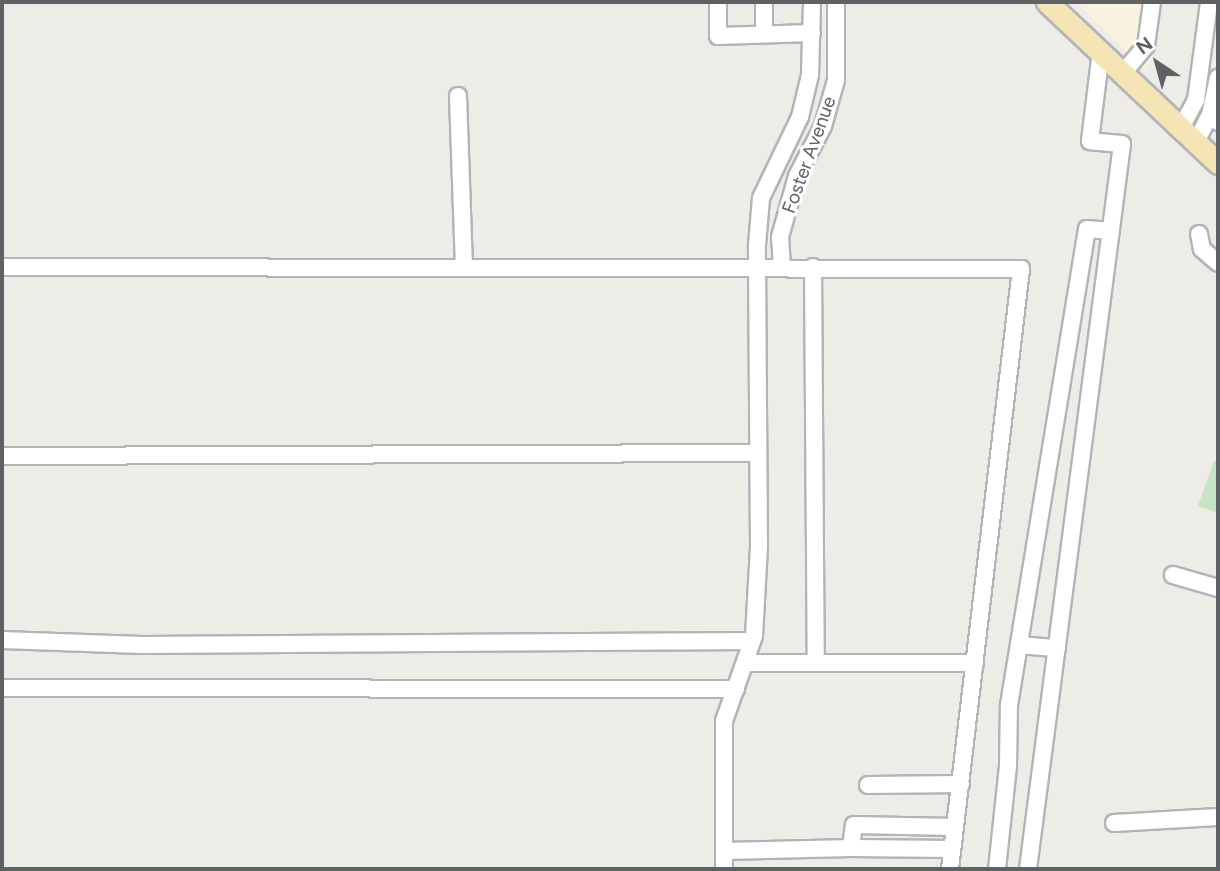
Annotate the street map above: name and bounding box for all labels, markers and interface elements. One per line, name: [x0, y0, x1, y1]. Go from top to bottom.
north arrow: [1122, 28, 1192, 98]
text: N: [1132, 32, 1157, 59]
street label: Foster Avenue: [777, 93, 841, 217]

